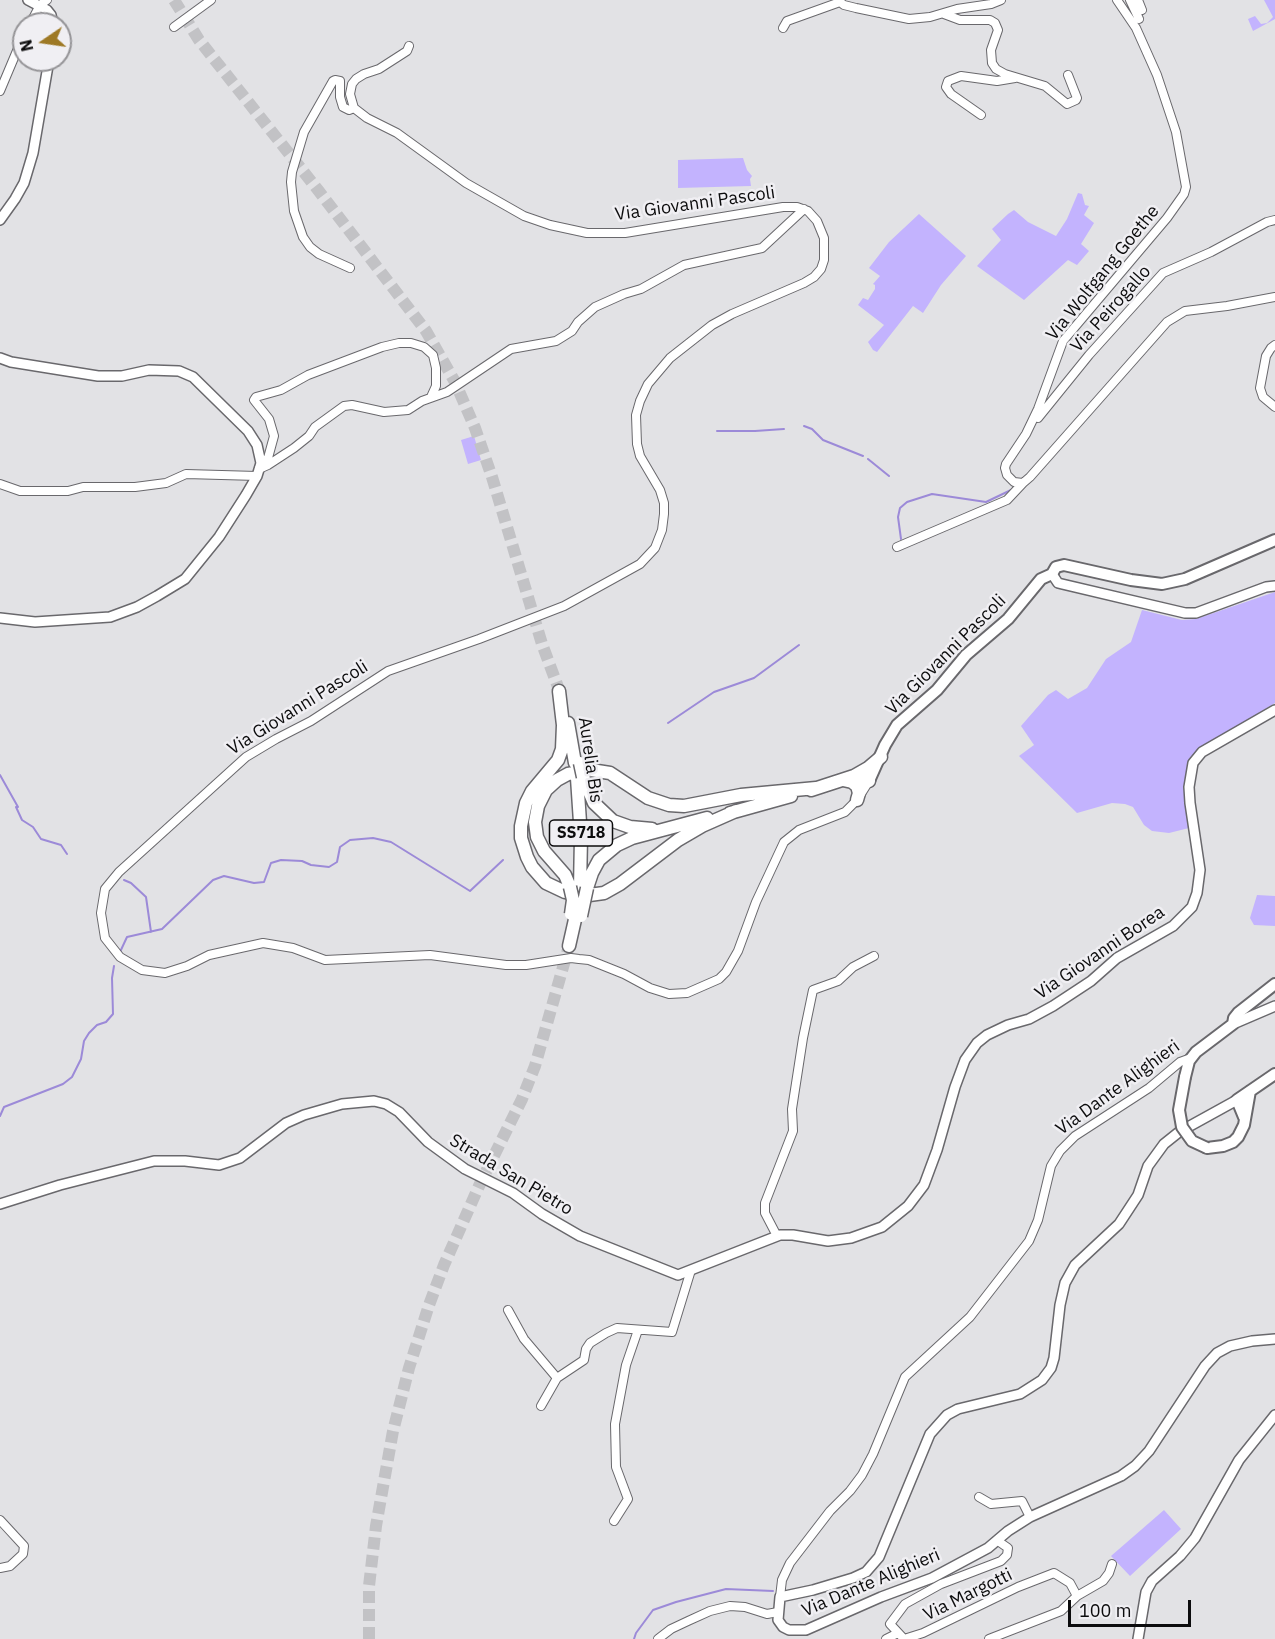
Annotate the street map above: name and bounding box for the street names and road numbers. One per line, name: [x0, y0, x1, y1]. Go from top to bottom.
street label: Via Giovanni Pascoli: [614, 182, 776, 226]
street label: Via Wolfgang Goethe: [1042, 201, 1164, 345]
street label: Via Peirogallo: [1066, 261, 1156, 357]
street label: Via Giovanni Pascoli: [881, 590, 1011, 720]
street label: Via Giovanni Pascoli: [224, 656, 372, 760]
street label: Aurelia Bis: [573, 716, 607, 804]
road number: SS718: [550, 820, 612, 846]
street label: Via Giovanni Borea: [1031, 902, 1169, 1004]
street label: Via Dante Alighieri: [1052, 1036, 1184, 1140]
street label: Strada San Pietro: [445, 1130, 577, 1220]
street label: Via Dante Alighieri: [799, 1544, 943, 1622]
street label: Via Margotti: [920, 1564, 1016, 1626]

